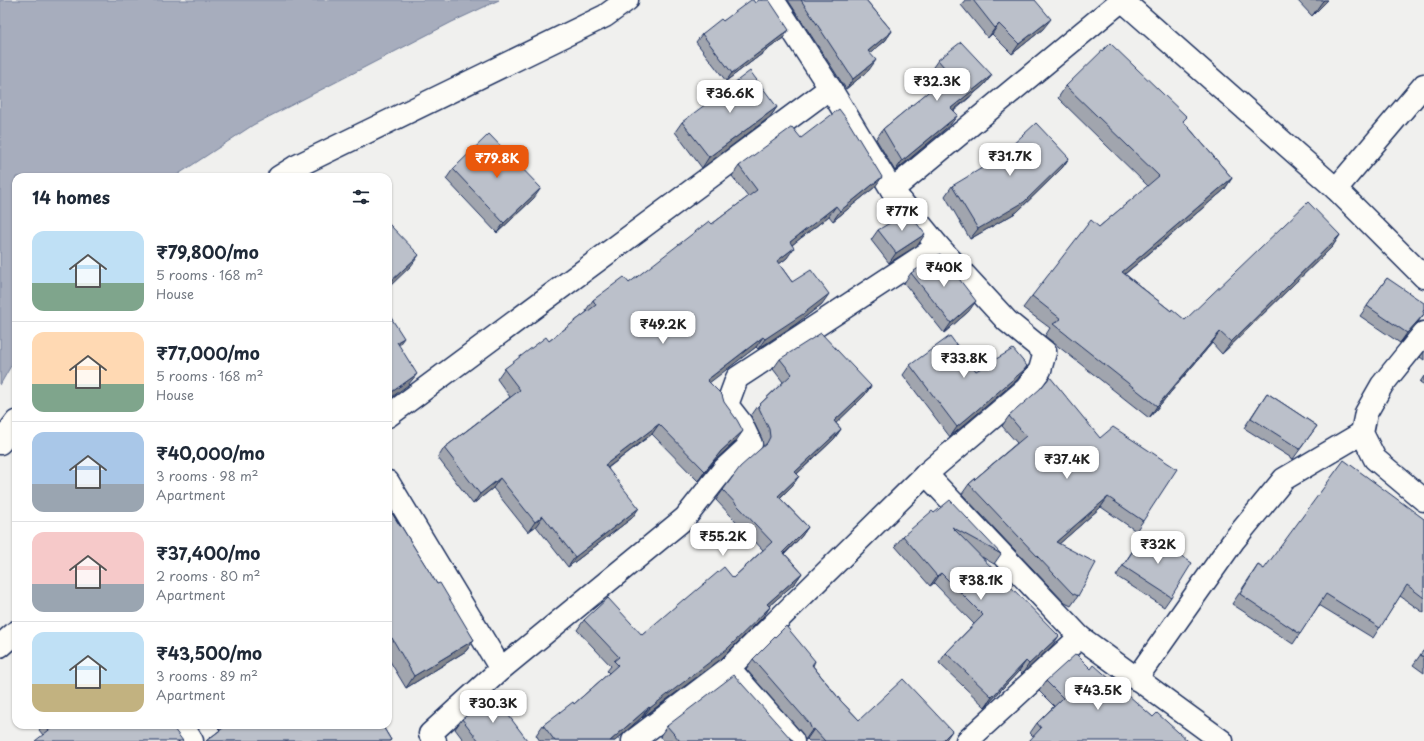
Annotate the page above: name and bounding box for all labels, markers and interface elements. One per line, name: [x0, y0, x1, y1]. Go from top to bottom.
pin: ₹32.3K: [904, 68, 970, 102]
text: ₹32.3K: [913, 71, 961, 90]
pin: ₹36.6K: [697, 80, 763, 114]
text: ₹36.6K: [706, 83, 754, 102]
pin: ₹31.7K: [977, 143, 1043, 177]
pin: ₹79.8K: [464, 145, 530, 179]
text: ₹31.7K: [988, 146, 1032, 165]
text: ₹79.8K: [475, 148, 519, 167]
text: 14 homes: [32, 184, 110, 210]
icon: filters: [350, 186, 372, 208]
pin: ₹77K: [878, 198, 926, 232]
text: ₹77K: [886, 201, 918, 220]
text: ₹79,800/mo: [156, 239, 259, 265]
icon: home: [64, 247, 112, 295]
pin: ₹40K: [920, 254, 968, 288]
text: ₹40K: [926, 257, 962, 276]
text: 5 rooms · 168 m²: [156, 265, 263, 284]
text: House: [156, 284, 194, 303]
pin: ₹49.2K: [630, 311, 696, 345]
text: ₹49.2K: [639, 314, 687, 333]
text: ₹77,000/mo: [156, 340, 260, 366]
pin: ₹33.8K: [931, 345, 997, 379]
icon: home: [64, 348, 112, 396]
text: ₹33.8K: [941, 348, 988, 367]
text: 5 rooms · 168 m²: [156, 366, 263, 385]
text: House: [156, 385, 194, 404]
text: ₹40,000/mo: [156, 440, 265, 466]
pin: ₹37.4K: [1034, 446, 1100, 480]
icon: home: [64, 448, 112, 496]
text: ₹37.4K: [1044, 449, 1090, 468]
text: 3 rooms · 98 m²: [156, 466, 258, 485]
text: Apartment: [156, 485, 225, 504]
pin: ₹55.2K: [690, 523, 756, 557]
text: ₹55.2K: [699, 526, 747, 545]
pin: ₹32K: [1134, 531, 1182, 565]
text: ₹32K: [1140, 534, 1176, 553]
text: ₹37,400/mo: [156, 540, 260, 566]
icon: home: [64, 548, 112, 596]
text: 2 rooms · 80 m²: [156, 566, 261, 585]
pin: ₹38.1K: [948, 567, 1014, 601]
text: ₹38.1K: [959, 570, 1003, 589]
text: Apartment: [156, 585, 225, 604]
text: ₹43,500/mo: [156, 640, 262, 666]
icon: home: [64, 648, 112, 696]
text: 3 rooms · 89 m²: [156, 666, 258, 685]
pin: ₹43.5K: [1065, 677, 1131, 711]
text: ₹43.5K: [1074, 680, 1122, 699]
text: Apartment: [156, 685, 225, 704]
pin: ₹30.3K: [460, 690, 526, 724]
text: ₹30.3K: [469, 693, 517, 712]

